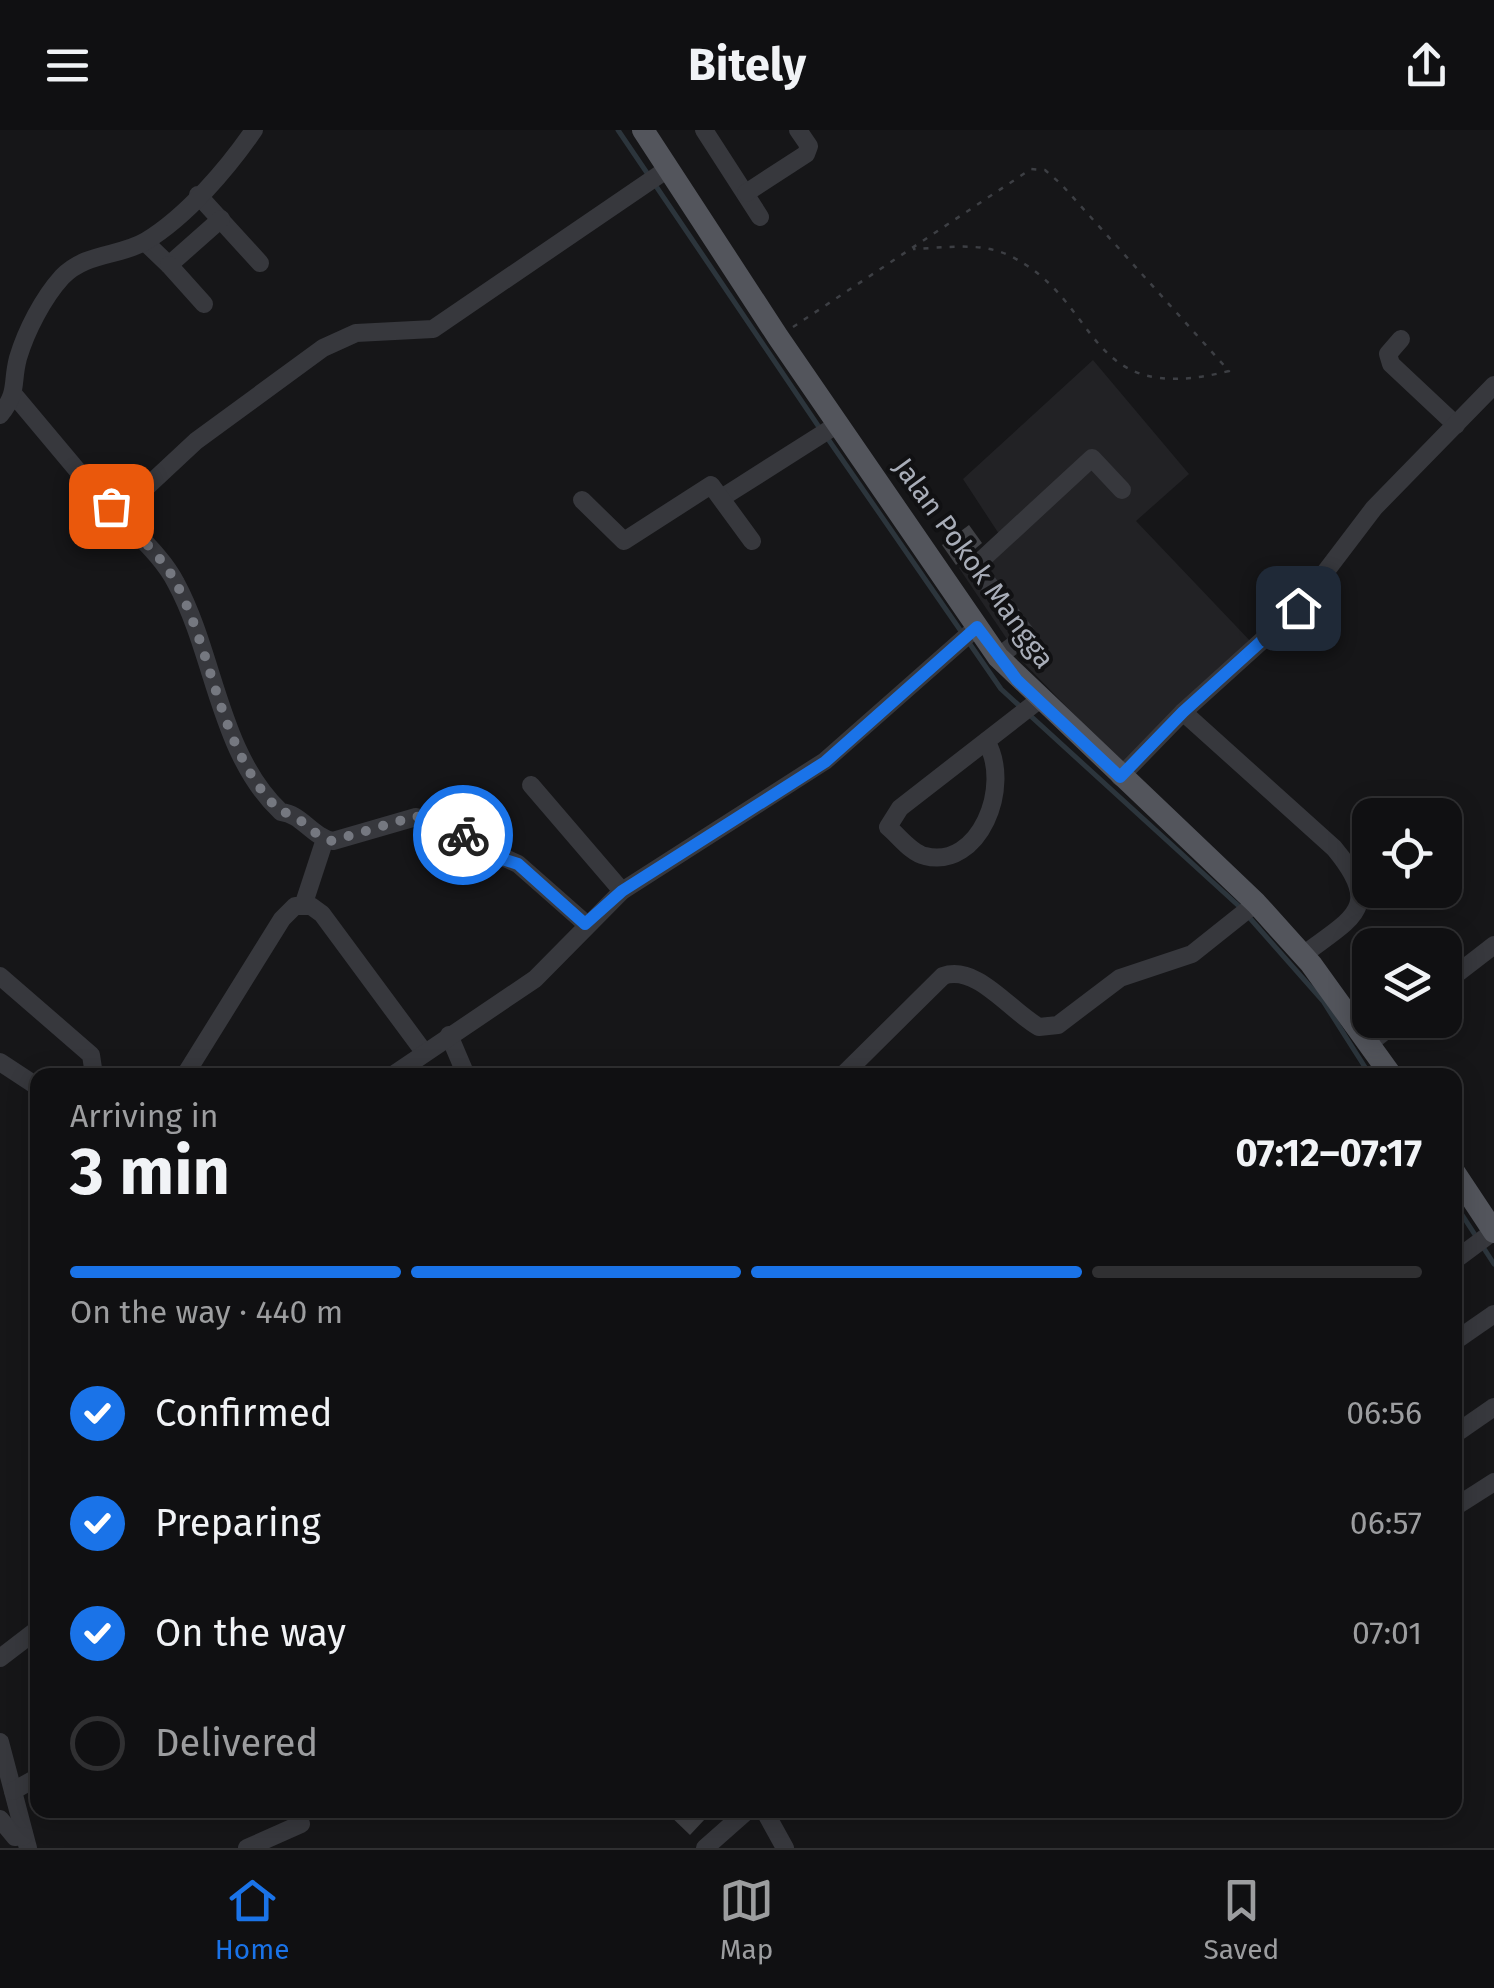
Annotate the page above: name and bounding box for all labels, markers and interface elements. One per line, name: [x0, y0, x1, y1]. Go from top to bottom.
icon: menu: [40, 38, 95, 93]
text: Bitely: [688, 38, 806, 92]
icon: share: [1399, 38, 1454, 93]
street label: Jalan Pokok Mangga: [887, 451, 1061, 675]
pin: [69, 464, 154, 549]
icon: bag: [84, 479, 139, 534]
pin: [1256, 566, 1341, 651]
icon: home: [1271, 581, 1326, 636]
courier: [413, 785, 513, 885]
map controls: [1352, 798, 1462, 1038]
button: locate: [1352, 798, 1462, 908]
icon: bike: [436, 808, 491, 863]
button: layers: [1352, 928, 1462, 1038]
text: Arriving in: [70, 1097, 218, 1135]
text: 07:12–07:17: [1235, 1130, 1422, 1176]
text: 3 min: [70, 1133, 230, 1211]
text: On the way · 440 m: [70, 1293, 343, 1331]
icon: check: [70, 1386, 125, 1441]
text: Confirmed: [155, 1390, 333, 1436]
text: 06:56: [1346, 1394, 1422, 1432]
icon: check: [70, 1496, 125, 1551]
text: Preparing: [155, 1500, 321, 1546]
text: 06:57: [1350, 1504, 1422, 1542]
icon: check: [70, 1606, 125, 1661]
text: On the way: [155, 1610, 346, 1656]
text: 07:01: [1352, 1614, 1422, 1652]
text: Delivered: [155, 1720, 318, 1766]
tab: Home: [215, 1873, 289, 1966]
tab: Map: [719, 1873, 774, 1966]
tab: Saved: [1203, 1873, 1279, 1966]

